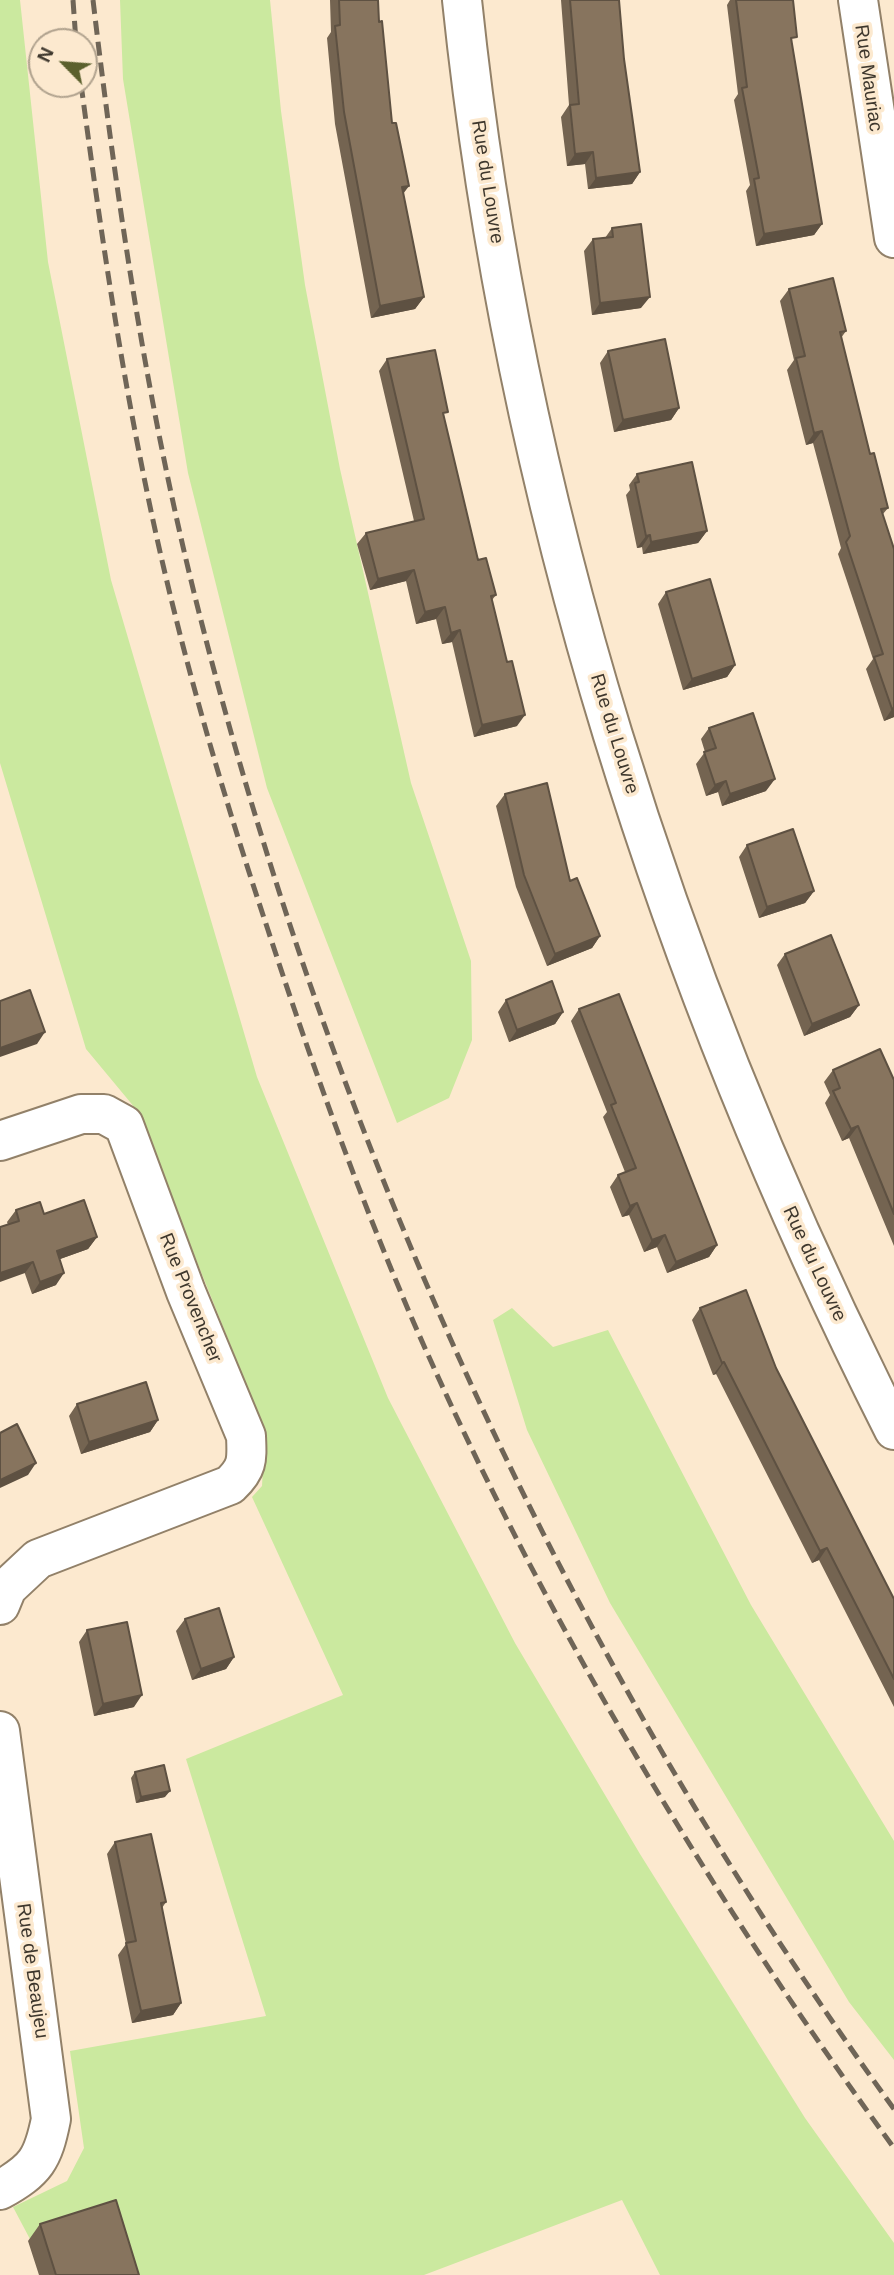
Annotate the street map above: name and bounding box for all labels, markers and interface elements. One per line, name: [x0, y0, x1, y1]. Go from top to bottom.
street label: Rue Mauriac: [849, 23, 887, 133]
north arrow: [28, 28, 98, 98]
text: N: [33, 44, 58, 65]
street label: Rue du Louvre: [466, 119, 508, 245]
street label: Rue du Louvre: [585, 671, 643, 797]
street label: Rue du Louvre: [777, 1203, 851, 1325]
street label: Rue Provencher: [154, 1230, 226, 1366]
street label: Rue de Beaujeu: [11, 1902, 53, 2040]

